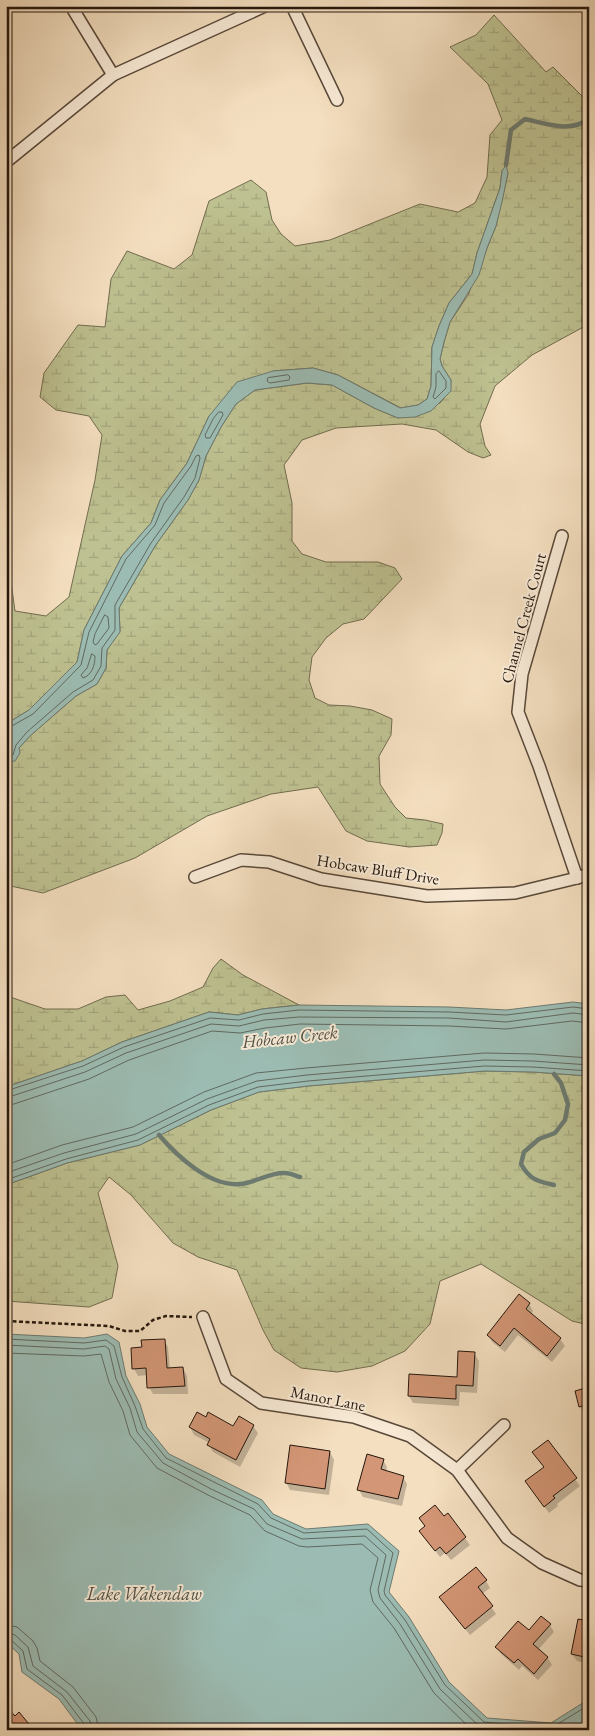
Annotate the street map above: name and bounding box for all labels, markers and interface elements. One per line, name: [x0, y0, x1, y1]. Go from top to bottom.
street label: Channel Creek Court: [496, 551, 551, 686]
street label: Hobcaw Bluff Drive: [315, 849, 441, 890]
water label: Hobcaw Creek: [240, 1020, 339, 1053]
street label: Manor Lane: [289, 1381, 367, 1416]
water label: Lake Wakendaw: [85, 1582, 202, 1605]

